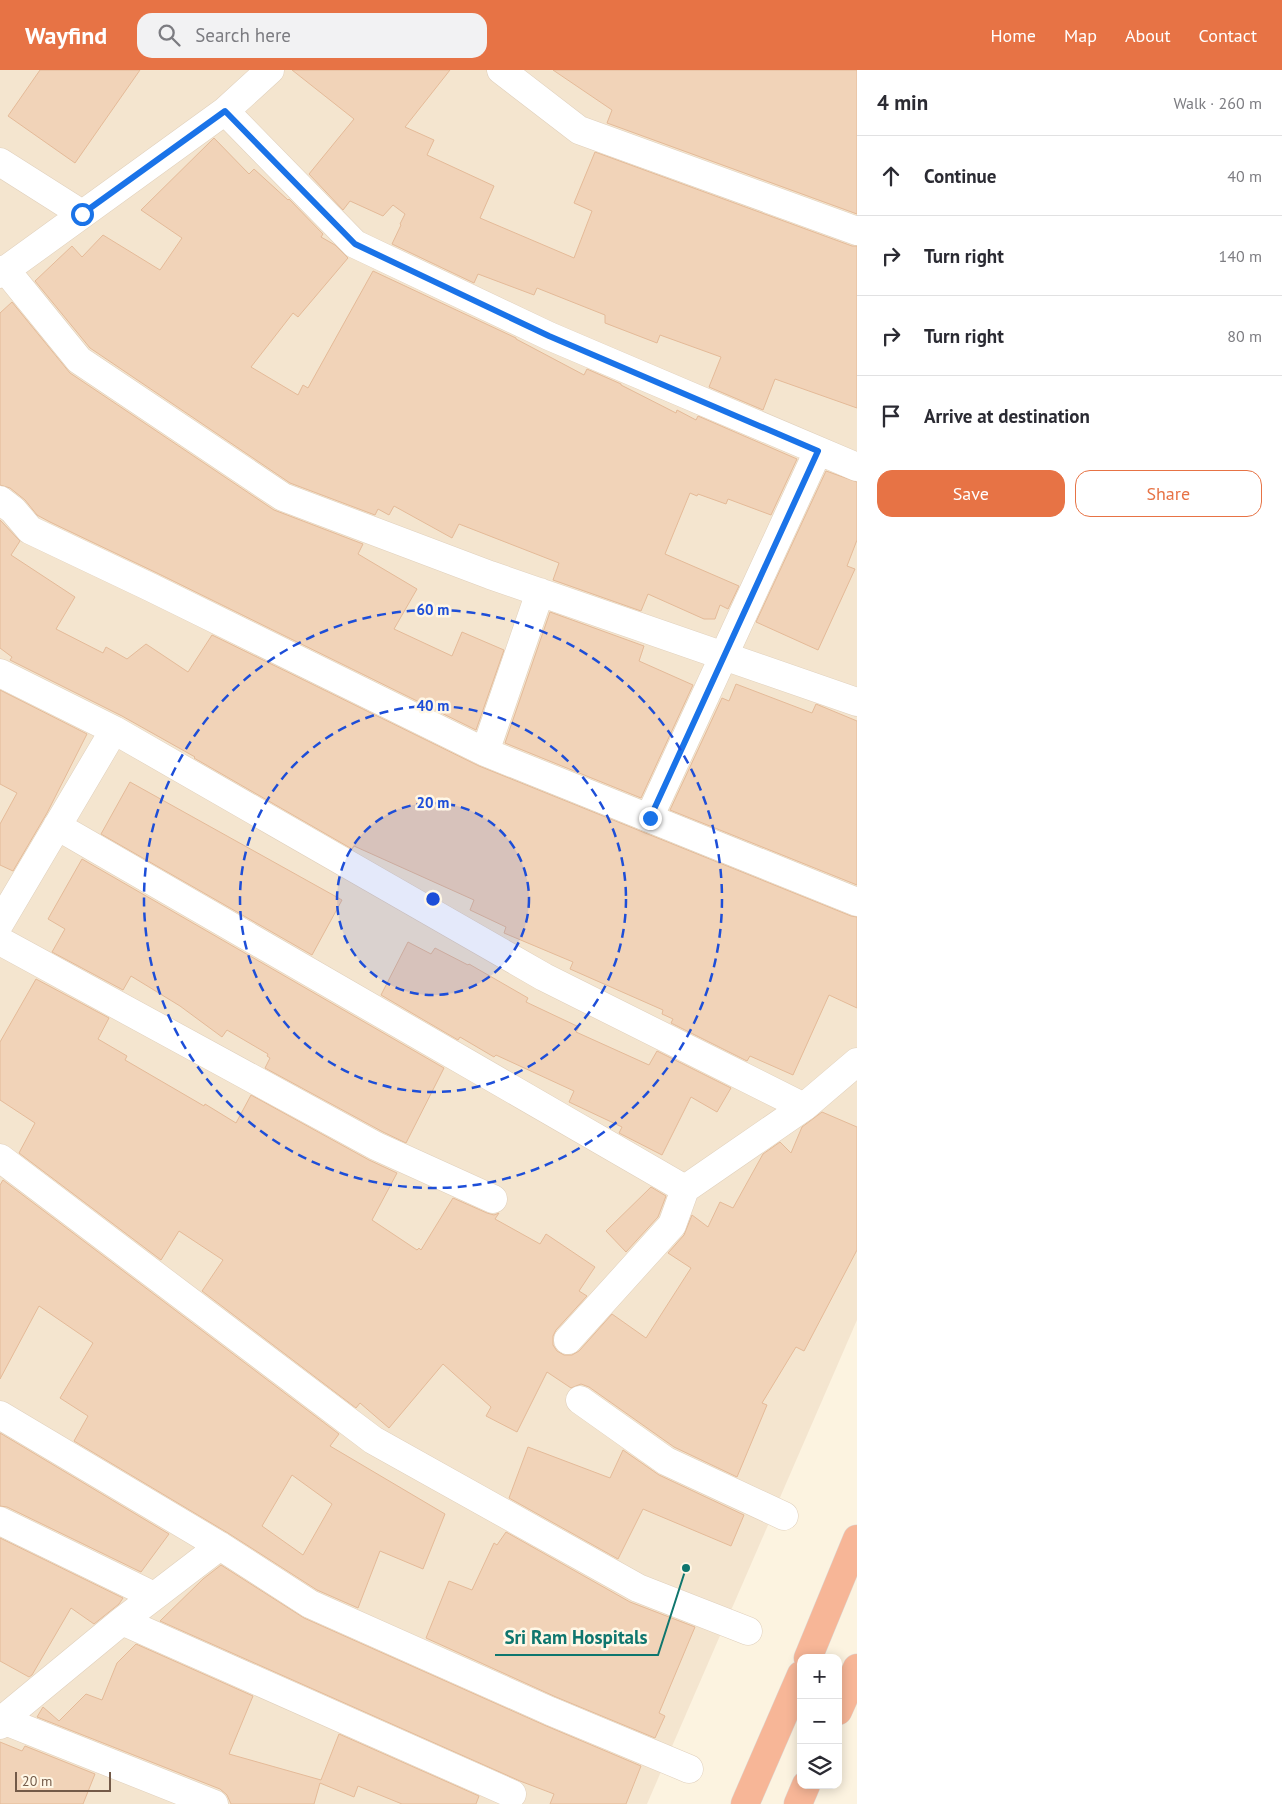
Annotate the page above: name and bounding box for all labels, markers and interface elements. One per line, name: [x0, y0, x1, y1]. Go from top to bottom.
search box: [137, 13, 487, 58]
text: Wayfind: [25, 20, 107, 51]
icon: search: [155, 21, 183, 49]
text: Search here: [195, 23, 291, 47]
text: Home: [990, 24, 1036, 47]
text: Map: [1064, 24, 1097, 47]
text: About: [1125, 24, 1171, 47]
text: Contact: [1199, 24, 1257, 47]
text: 4 min: [877, 89, 928, 116]
text: Walk · 260 m: [1173, 93, 1262, 113]
icon: ahead: [877, 162, 905, 190]
text: Continue: [924, 164, 996, 188]
text: 40 m: [1227, 166, 1262, 186]
route start: [71, 203, 94, 226]
icon: right: [877, 242, 905, 270]
text: Turn right: [924, 244, 1004, 268]
text: 140 m: [1219, 246, 1262, 266]
icon: right: [877, 322, 905, 350]
text: Turn right: [924, 324, 1004, 348]
text: 80 m: [1227, 326, 1262, 346]
icon: arrive: [877, 402, 905, 430]
text: Arrive at destination: [924, 404, 1090, 428]
button: Save: [877, 470, 1065, 517]
button: Share: [1075, 470, 1262, 517]
text: 60 m: [417, 600, 449, 619]
text: 40 m: [417, 696, 449, 715]
text: 20 m: [417, 793, 449, 812]
route end: [639, 807, 662, 830]
centre of rings: [424, 890, 442, 908]
callout: Sri Ram Hospitals: [495, 1621, 658, 1655]
text: Sri Ram Hospitals: [504, 1625, 648, 1649]
map controls: [797, 1654, 842, 1789]
button: +: [797, 1654, 842, 1699]
button: −: [797, 1699, 842, 1744]
button: layers: [797, 1744, 842, 1789]
scale bar: [15, 1769, 111, 1792]
text: 20 m: [22, 1772, 52, 1790]

